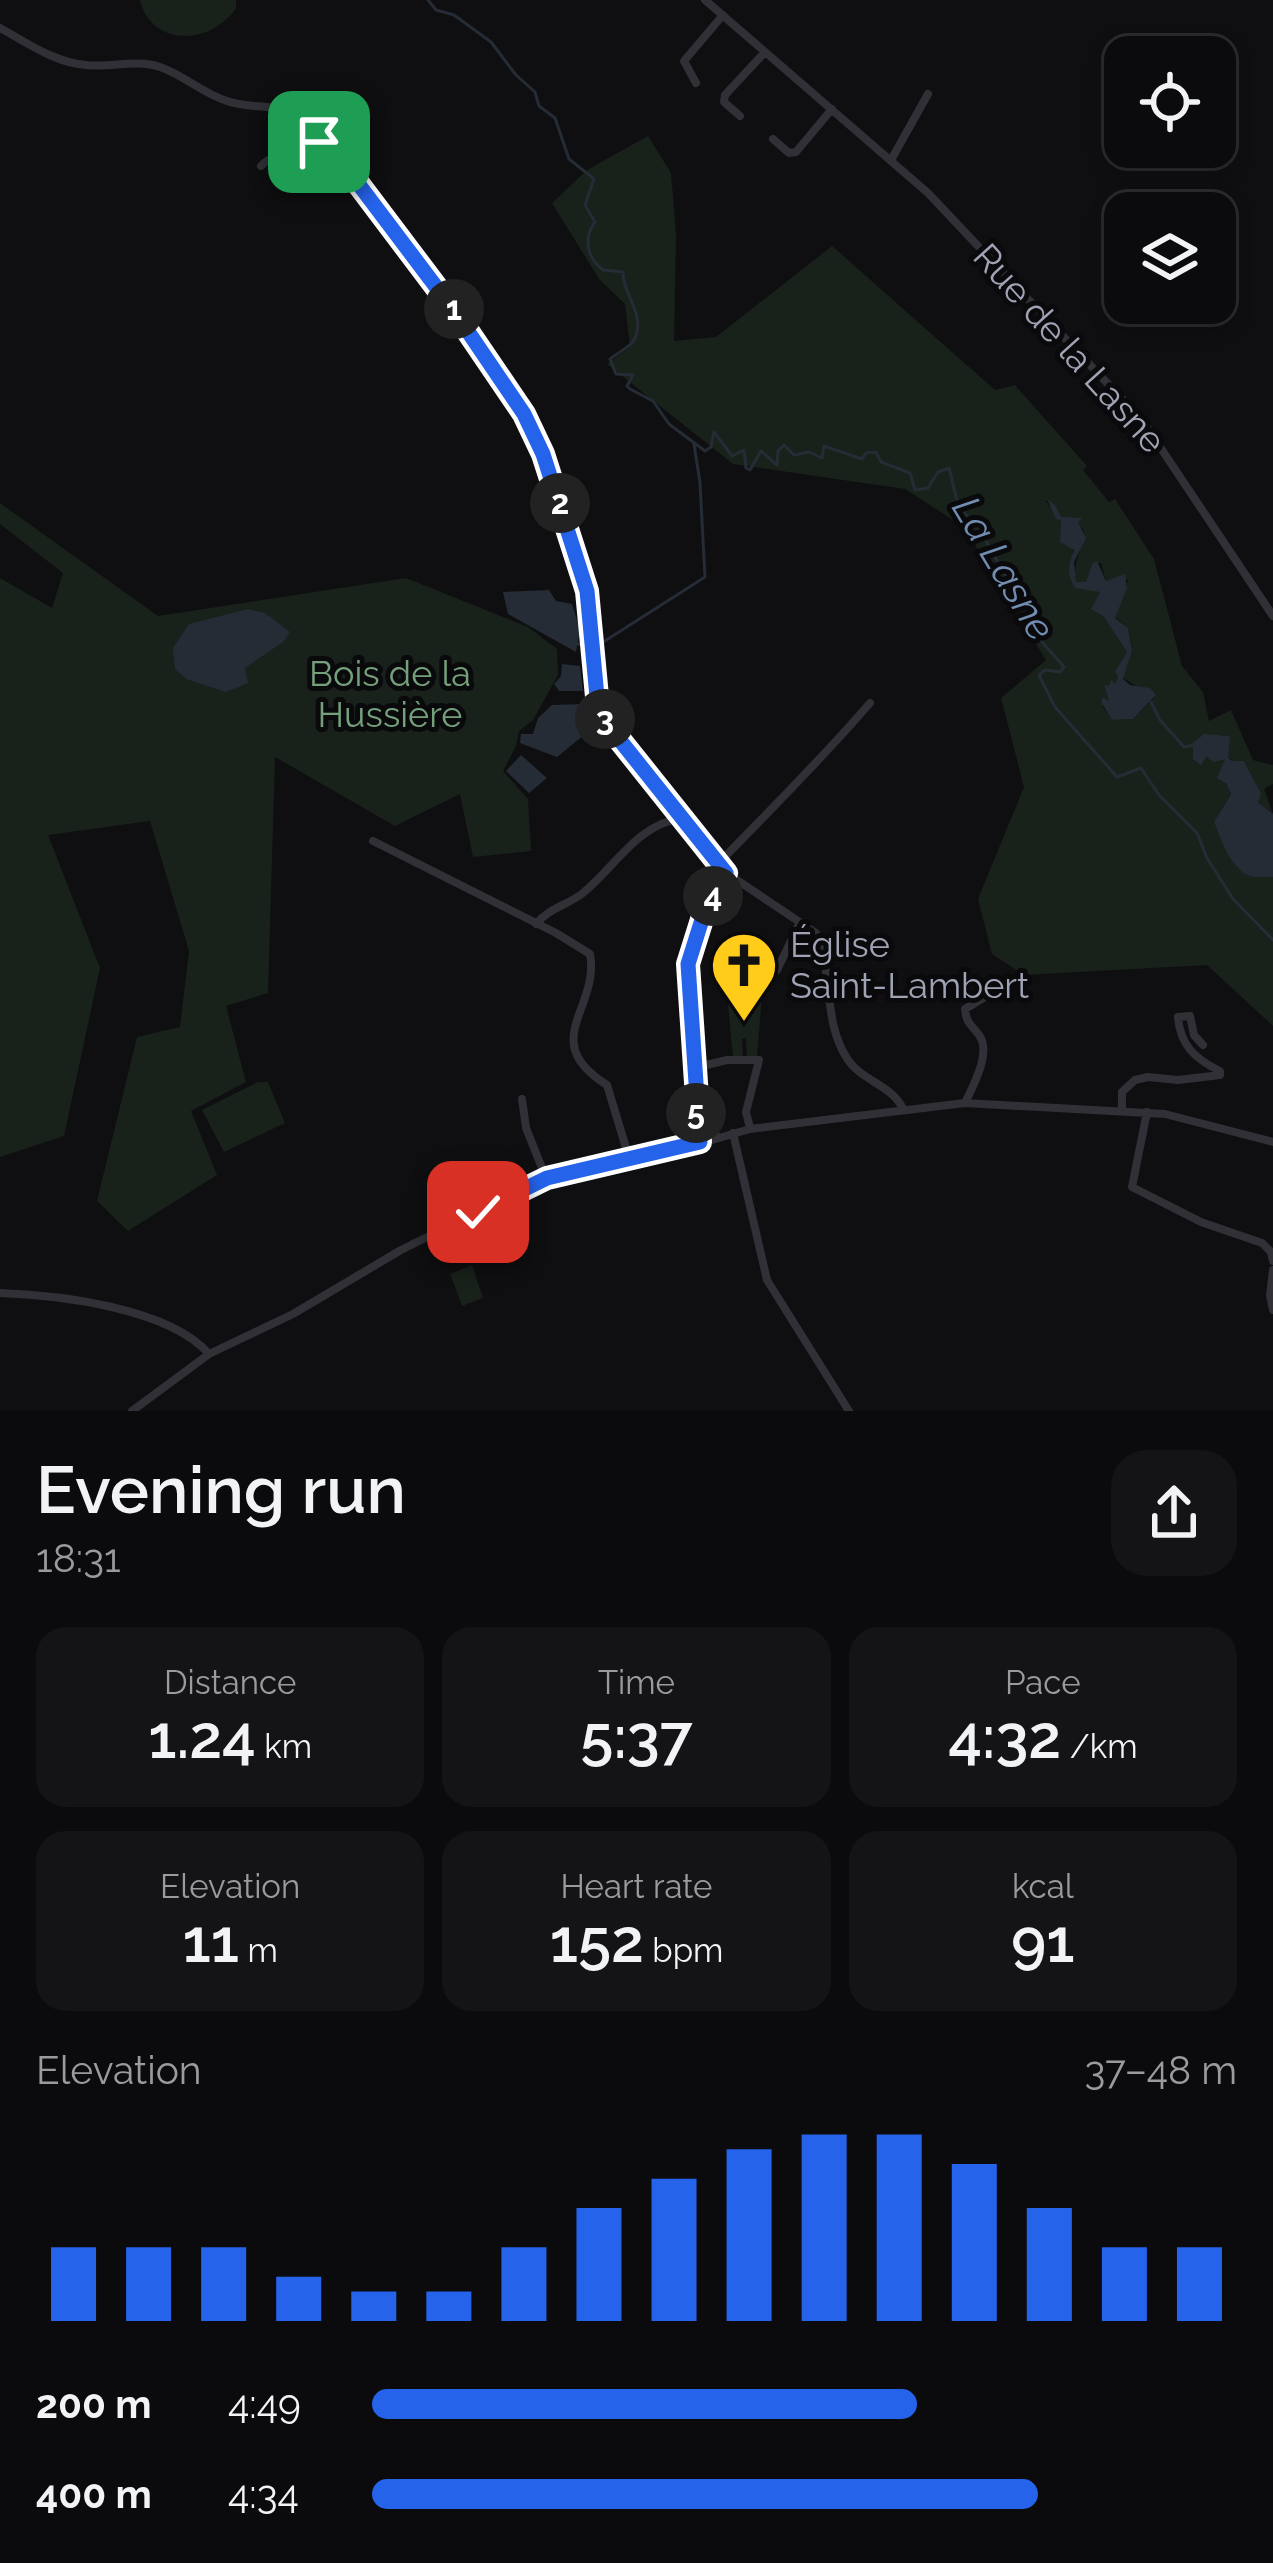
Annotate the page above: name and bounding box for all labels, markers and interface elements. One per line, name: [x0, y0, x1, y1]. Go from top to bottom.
map controls: [1104, 36, 1236, 324]
button: locate: [1104, 36, 1236, 168]
pin: [268, 91, 370, 193]
icon: arrive: [286, 109, 352, 175]
button: layers: [1104, 192, 1236, 324]
street label: Rue de la Lasne: [965, 235, 1175, 461]
pin: 1: [424, 279, 484, 339]
text: 1: [446, 289, 462, 328]
pin: 2: [530, 473, 590, 533]
text: 2: [551, 483, 569, 522]
water label: La Lasne: [943, 488, 1065, 648]
park label: Bois de la Hussière: [309, 652, 471, 735]
pin: 3: [575, 689, 635, 749]
text: 3: [596, 699, 614, 738]
pin: 4: [683, 866, 743, 926]
text: 4: [704, 876, 722, 915]
place label: Église Saint-Lambert: [790, 923, 1029, 1006]
church icon: Église Saint-Lambert: [709, 930, 779, 1024]
pin: 5: [666, 1083, 726, 1143]
text: 5: [687, 1093, 705, 1132]
pin: [427, 1161, 529, 1263]
icon: check: [445, 1179, 511, 1245]
button: share: [1111, 1450, 1237, 1576]
text: Evening run: [36, 1451, 406, 1528]
text: 18:31: [36, 1535, 121, 1581]
text: Distance: [164, 1663, 296, 1702]
text: Time: [598, 1663, 675, 1702]
text: Pace: [1005, 1663, 1081, 1702]
text: 1.24: [148, 1702, 256, 1772]
text: 5:37: [580, 1702, 693, 1772]
text: 4:32: [948, 1702, 1061, 1772]
text: km: [256, 1727, 312, 1766]
text: /km: [1061, 1727, 1137, 1766]
text: Elevation: [160, 1867, 300, 1906]
text: Heart rate: [560, 1867, 712, 1906]
text: kcal: [1012, 1867, 1074, 1906]
text: 11: [183, 1906, 239, 1976]
text: 152: [550, 1906, 644, 1976]
text: 91: [1011, 1906, 1075, 1976]
text: m: [239, 1931, 278, 1970]
text: bpm: [644, 1931, 723, 1970]
text: Elevation: [36, 2047, 202, 2093]
text: 37–48 m: [1085, 2047, 1237, 2093]
text: 200 m: [36, 2381, 152, 2427]
text: 4:49: [228, 2381, 301, 2427]
text: 400 m: [36, 2471, 152, 2517]
text: 4:34: [228, 2471, 299, 2517]

